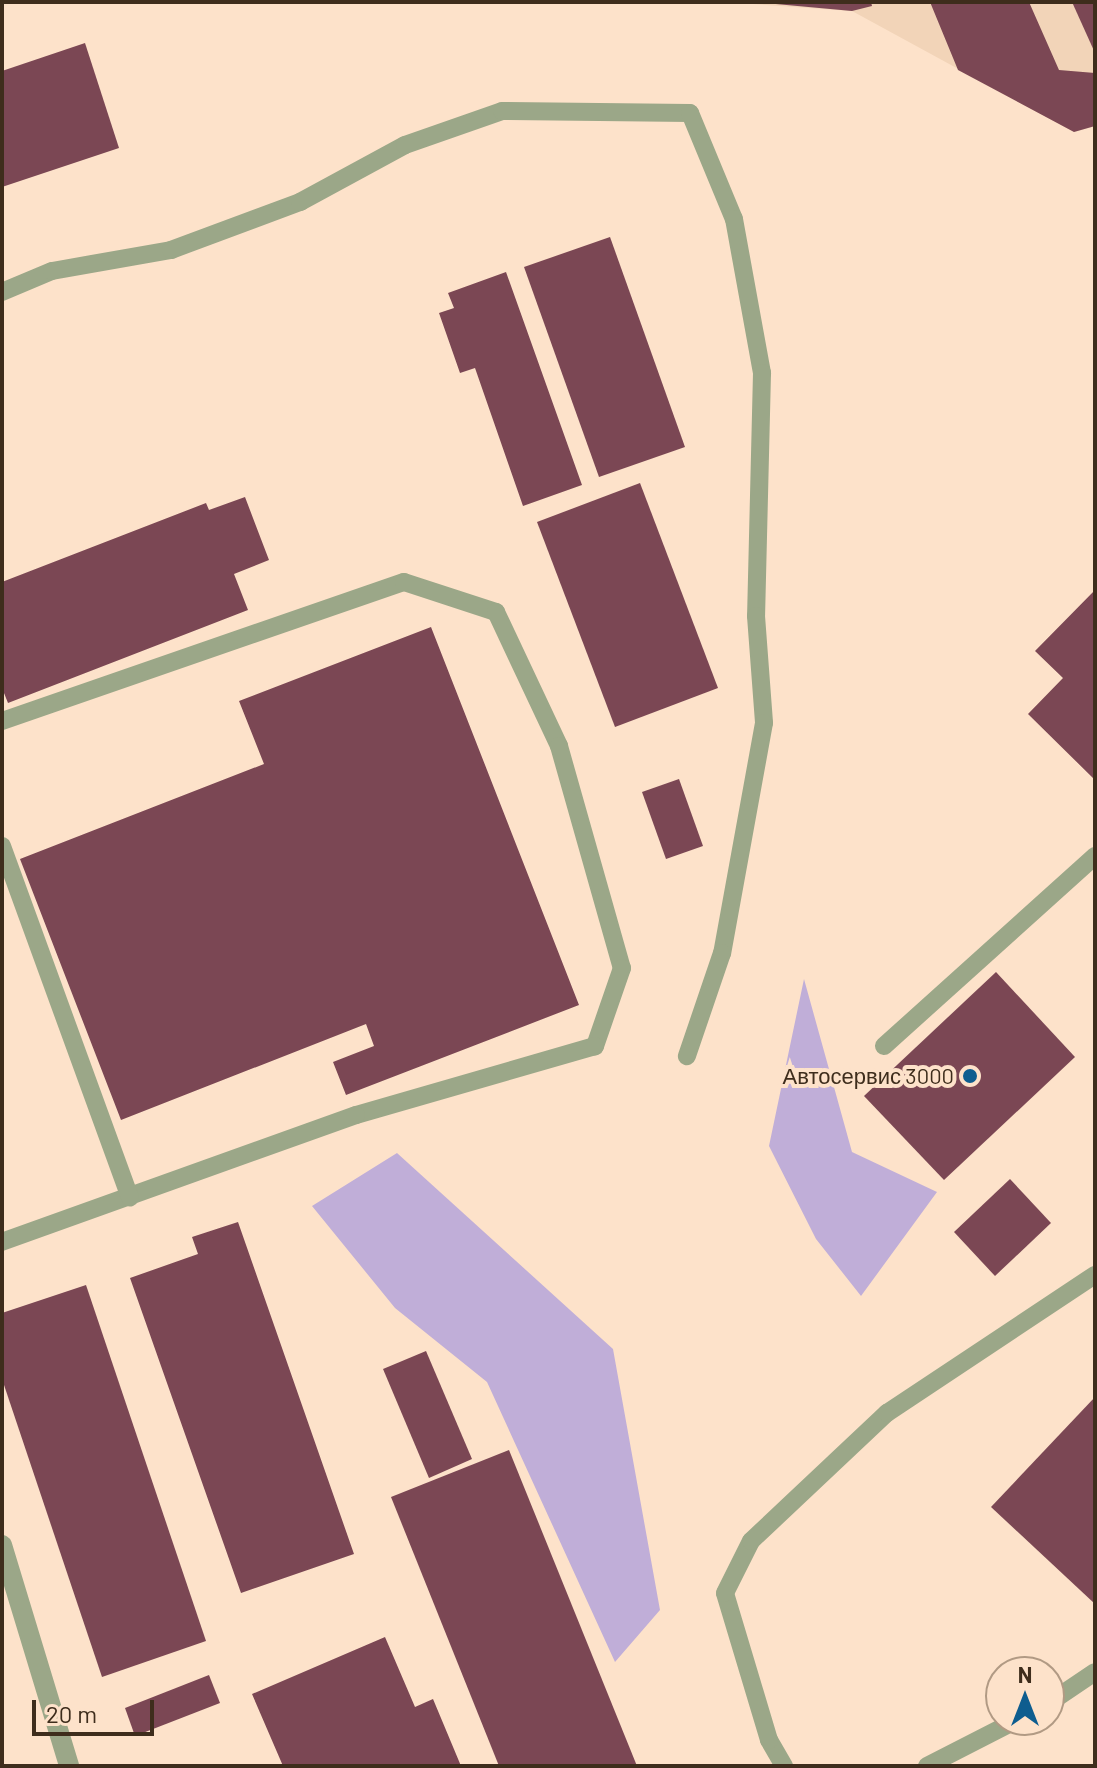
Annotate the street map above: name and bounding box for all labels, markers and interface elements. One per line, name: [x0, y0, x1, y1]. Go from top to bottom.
place label: Автосервис 3000: [783, 1063, 954, 1089]
marker: Автосервис 3000: [961, 1067, 979, 1085]
north arrow: [985, 1656, 1065, 1736]
text: N: [1018, 1661, 1032, 1687]
scale bar: [36, 1684, 158, 1734]
text: 20 m: [46, 1699, 97, 1728]

